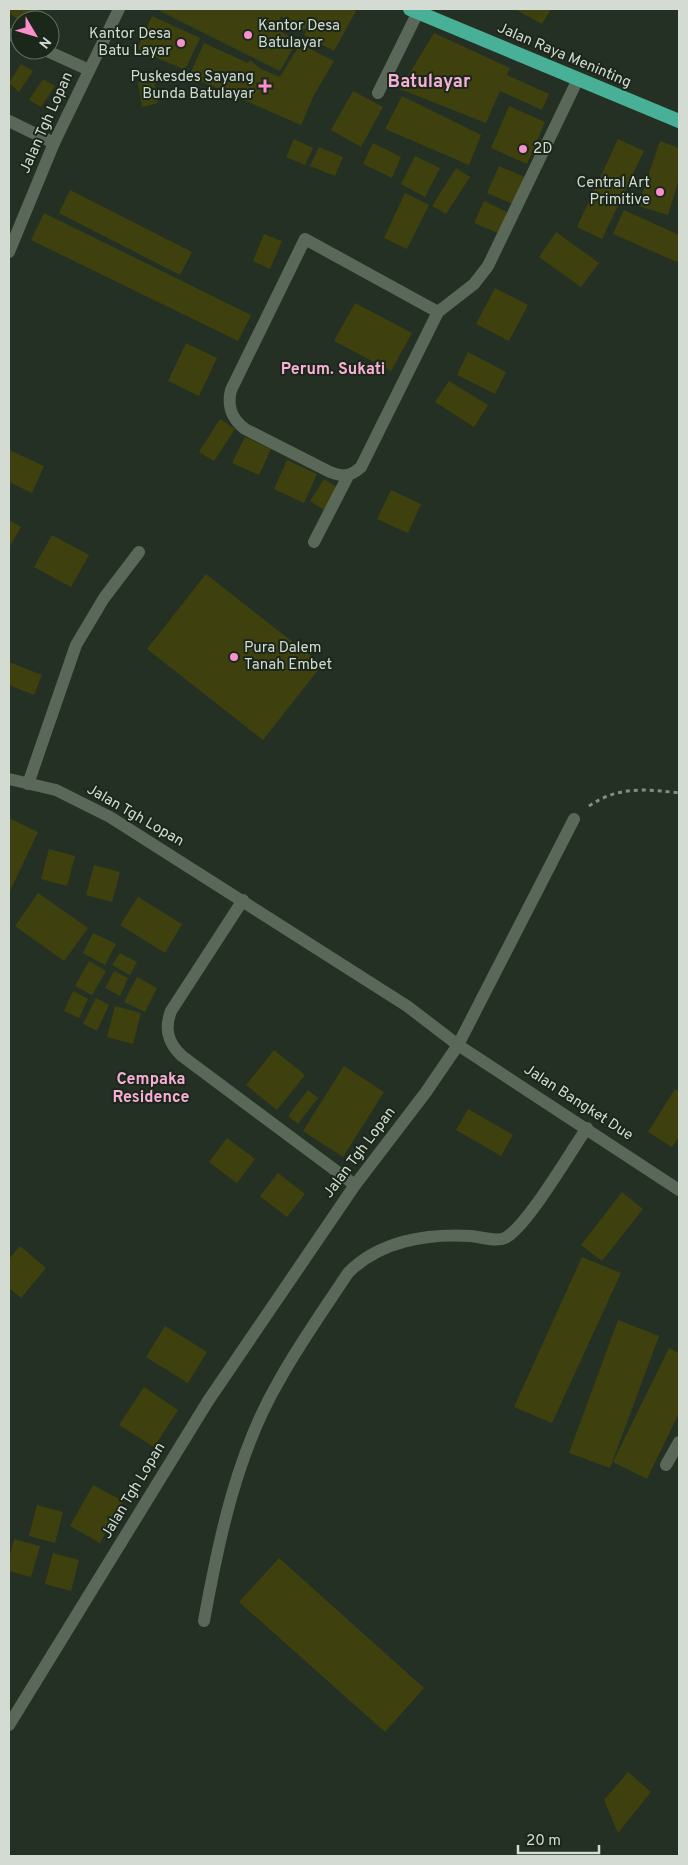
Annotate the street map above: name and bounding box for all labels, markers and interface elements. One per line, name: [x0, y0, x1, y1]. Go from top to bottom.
north arrow: [10, 10, 60, 60]
place label: Kantor Desa Batulayar: [258, 17, 340, 53]
street label: Jalan Raya Meninting: [494, 19, 634, 93]
place label: Kantor Desa Batu Layar: [89, 25, 171, 61]
marker: Kantor Desa Batulayar: [242, 29, 254, 41]
text: N: [34, 33, 54, 51]
marker: Kantor Desa Batu Layar: [175, 37, 187, 49]
place label: Puskesdes Sayang Bunda Batulayar: [130, 68, 254, 104]
street label: Jalan Tgh Lopan: [16, 69, 78, 177]
district label: Batulayar: [388, 71, 471, 94]
marker: Puskesdes Sayang Bunda Batulayar: [258, 79, 272, 93]
place label: 2D: [533, 140, 552, 159]
marker: 2D: [517, 143, 529, 155]
place label: Central Art Primitive: [577, 174, 650, 210]
marker: Central Art Primitive: [654, 186, 666, 198]
district label: Perum. Sukati: [281, 360, 385, 380]
place label: Pura Dalem Tanah Embet: [244, 639, 332, 675]
marker: Pura Dalem Tanah Embet: [228, 651, 240, 663]
street label: Jalan Tgh Lopan: [83, 780, 187, 852]
street label: Jalan Bangket Due: [520, 1061, 636, 1145]
district label: Cempaka Residence: [113, 1070, 190, 1108]
street label: Jalan Tgh Lopan: [320, 1104, 400, 1202]
street label: Jalan Tgh Lopan: [98, 1439, 170, 1543]
scale bar: [518, 1822, 599, 1854]
text: 20 m: [526, 1832, 561, 1851]

